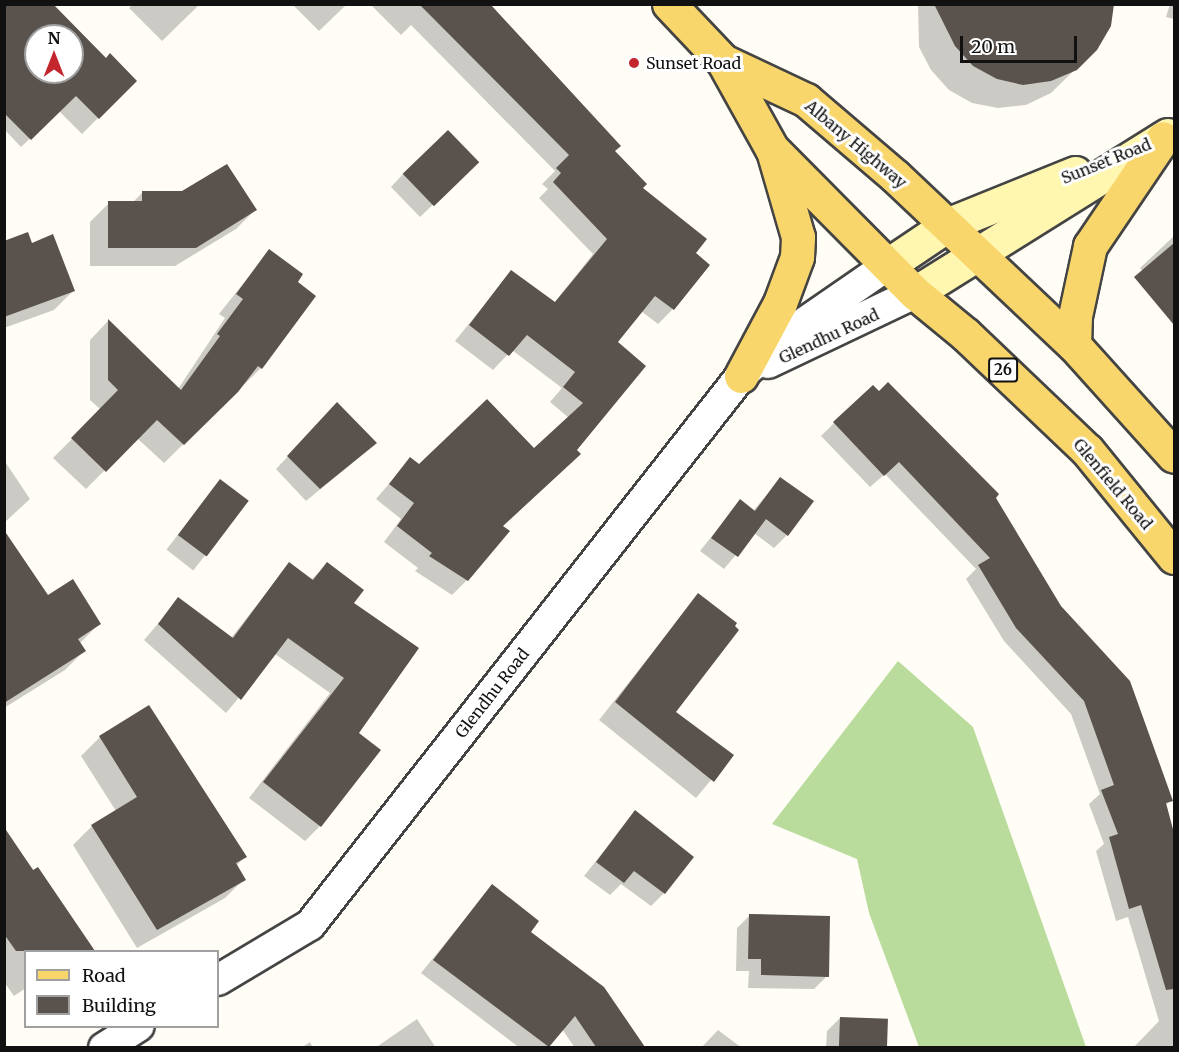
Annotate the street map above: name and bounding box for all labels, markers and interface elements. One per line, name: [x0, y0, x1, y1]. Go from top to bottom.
north arrow: [24, 24, 84, 84]
scale bar: [963, 24, 1080, 62]
text: N: [48, 28, 60, 48]
text: 20 m: [971, 35, 1015, 58]
place label: Sunset Road: [646, 53, 741, 73]
marker: Sunset Road: [627, 56, 641, 70]
street label: Albany Highway: [801, 96, 911, 192]
street label: Sunset Road: [1058, 134, 1154, 188]
street label: Glendhu Road: [776, 304, 882, 368]
road number: 26: [988, 358, 1018, 382]
street label: Glenfield Road: [1070, 435, 1156, 533]
street label: Glendhu Road: [451, 645, 533, 741]
legend: [24, 950, 219, 1028]
text: Road: [82, 964, 126, 987]
text: Building: [82, 994, 156, 1017]

